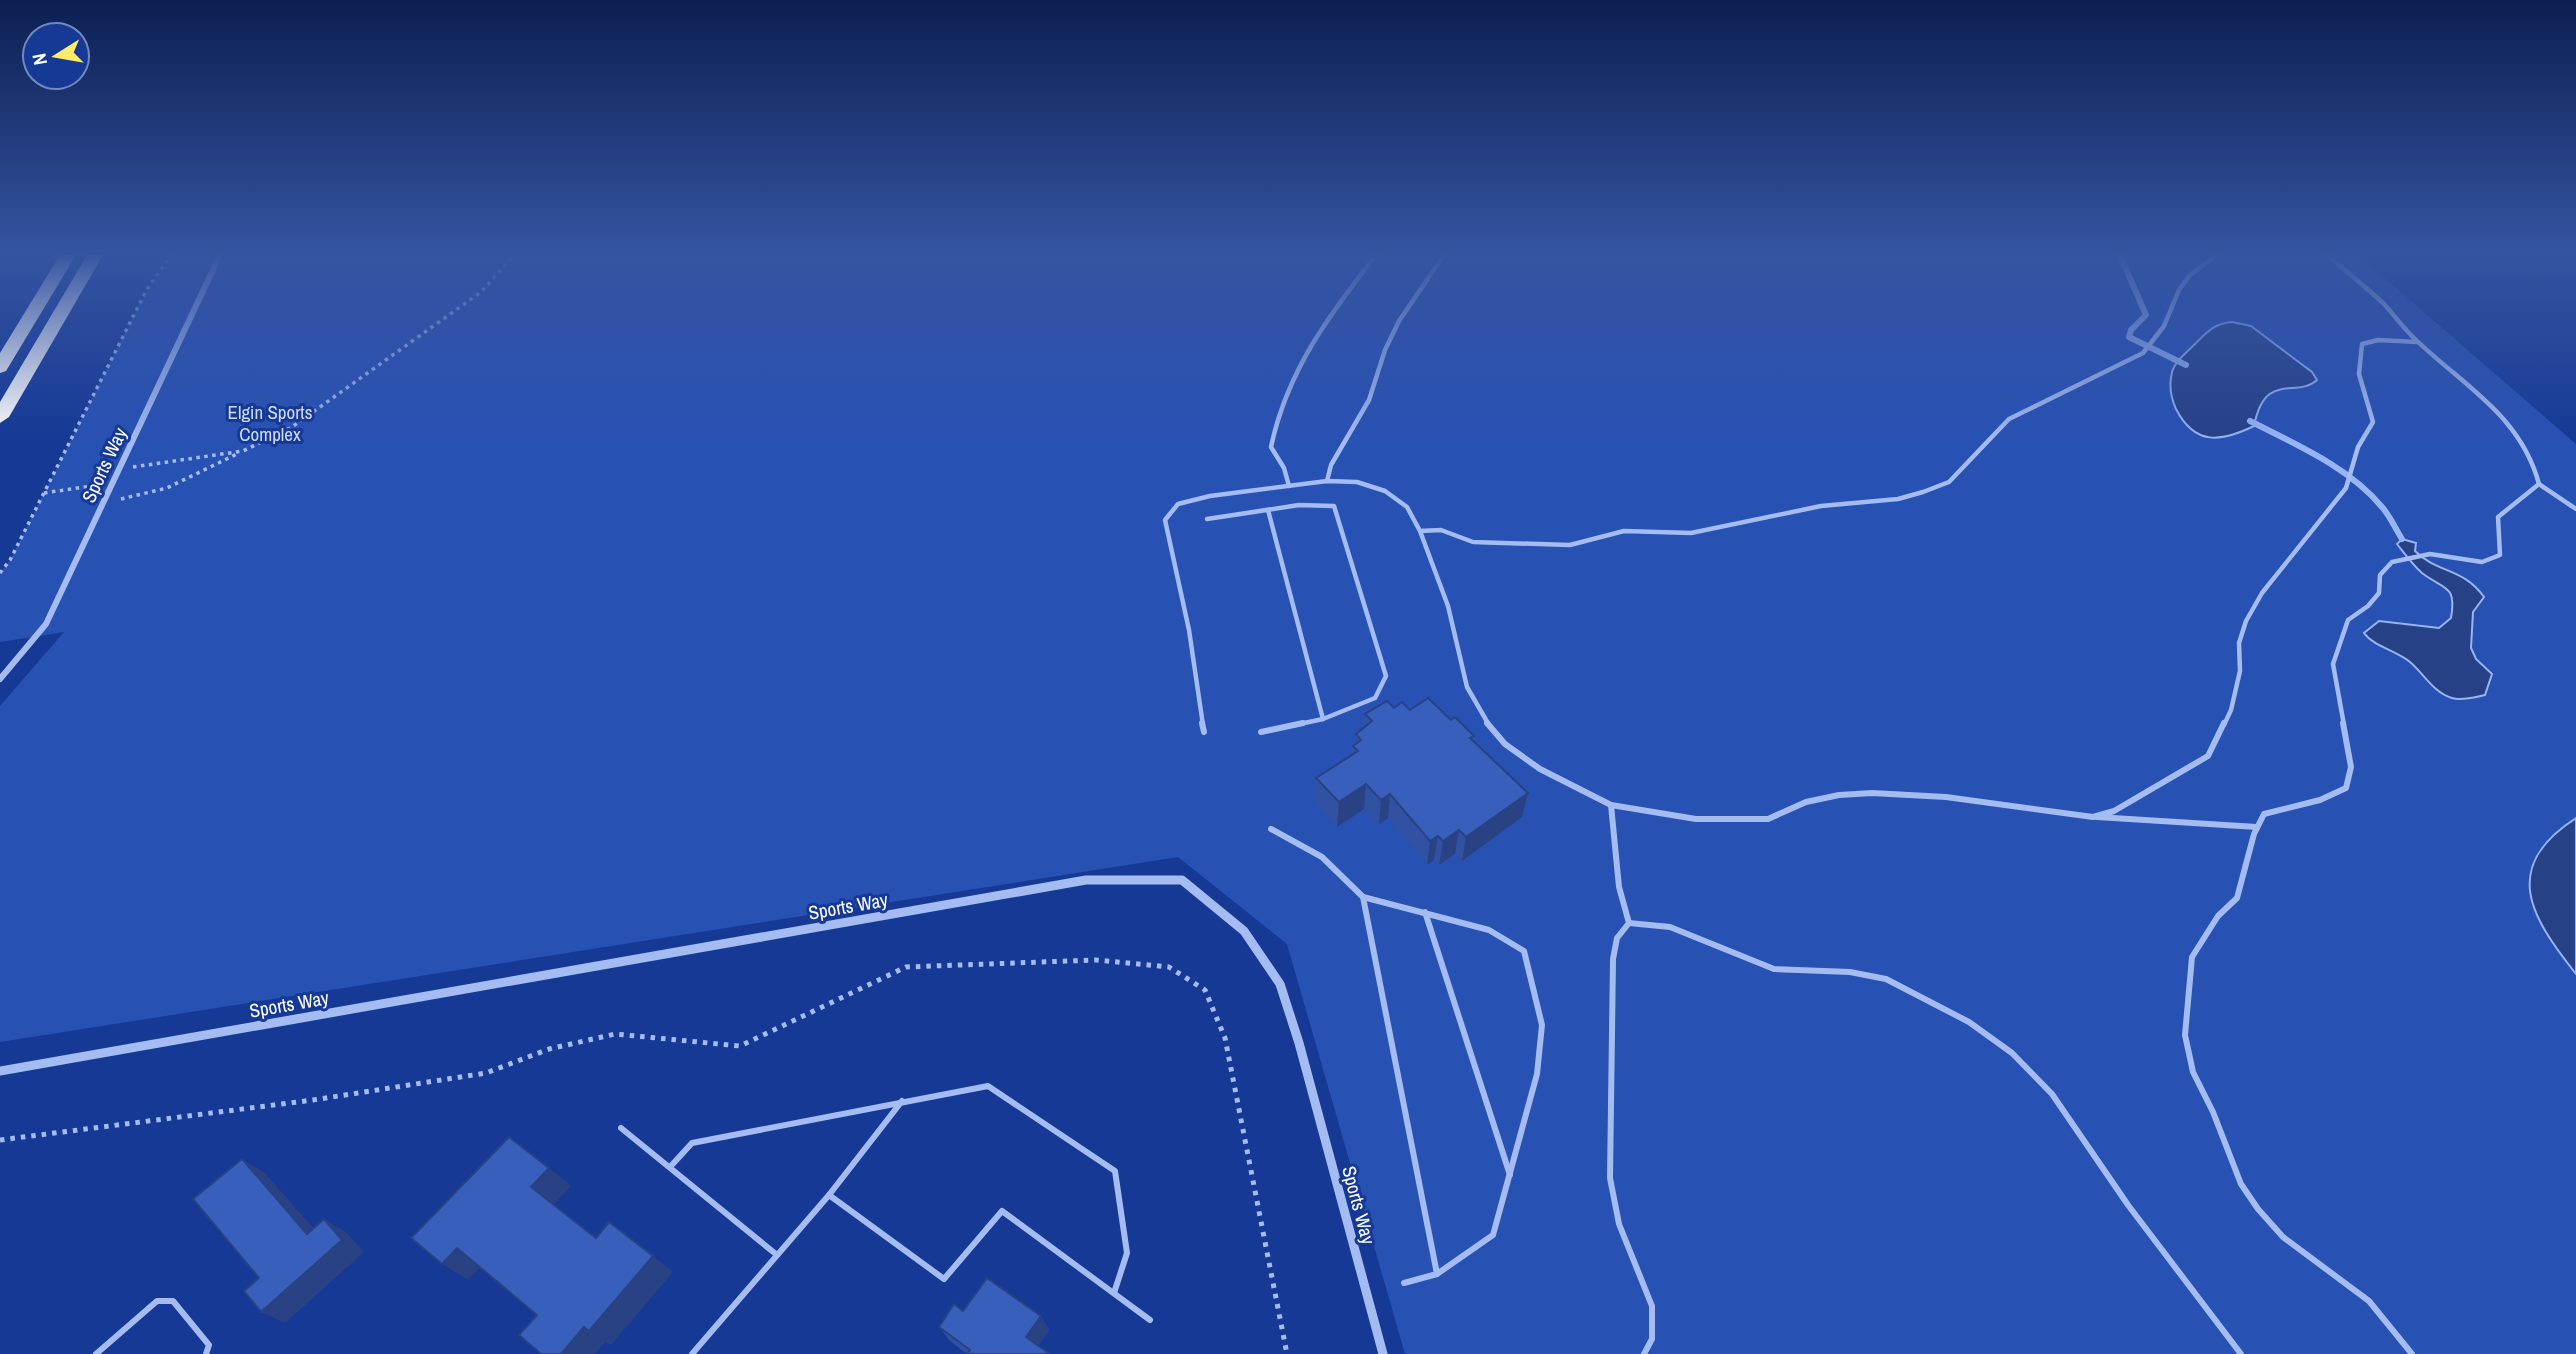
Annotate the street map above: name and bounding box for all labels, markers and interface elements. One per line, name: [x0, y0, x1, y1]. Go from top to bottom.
north arrow: [21, 21, 91, 91]
text: N: [25, 51, 53, 67]
park label: Elgin Sports Complex: [228, 399, 313, 447]
street label: Sports Way: [75, 423, 133, 507]
street label: Sports Way: [806, 886, 890, 926]
street label: Sports Way: [247, 984, 331, 1024]
street label: Sports Way: [1336, 1163, 1382, 1247]

